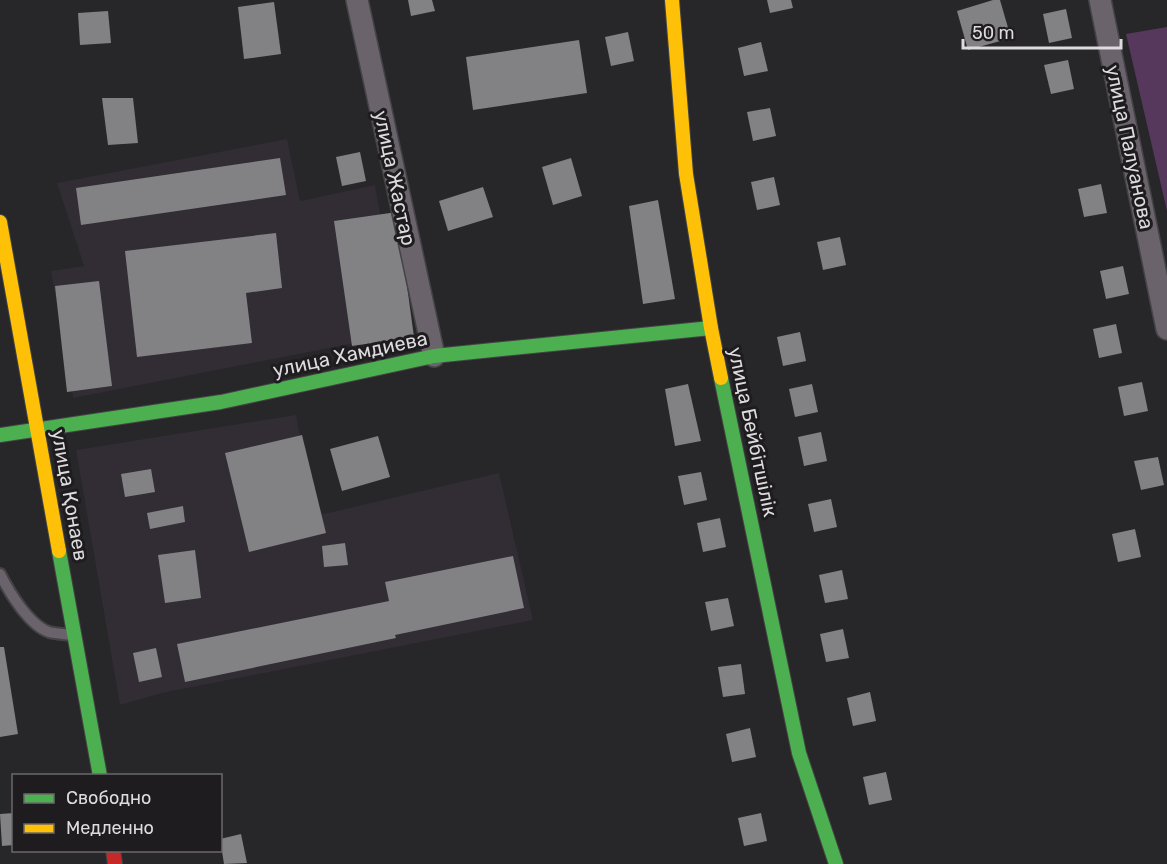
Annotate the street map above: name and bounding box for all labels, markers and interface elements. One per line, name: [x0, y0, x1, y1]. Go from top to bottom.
scale bar: [963, 12, 1120, 50]
text: 50 m: [972, 22, 1015, 44]
street label: улица Палуанова: [1101, 63, 1159, 231]
street label: улица Жастар: [369, 108, 421, 248]
street label: улица Хамдиева: [271, 326, 429, 382]
street label: улица Бейбітшілік: [723, 345, 783, 519]
street label: улица Қонаев: [47, 427, 93, 563]
legend: [12, 774, 222, 852]
text: Свободно: [66, 787, 151, 809]
text: Медленно: [66, 817, 154, 839]

